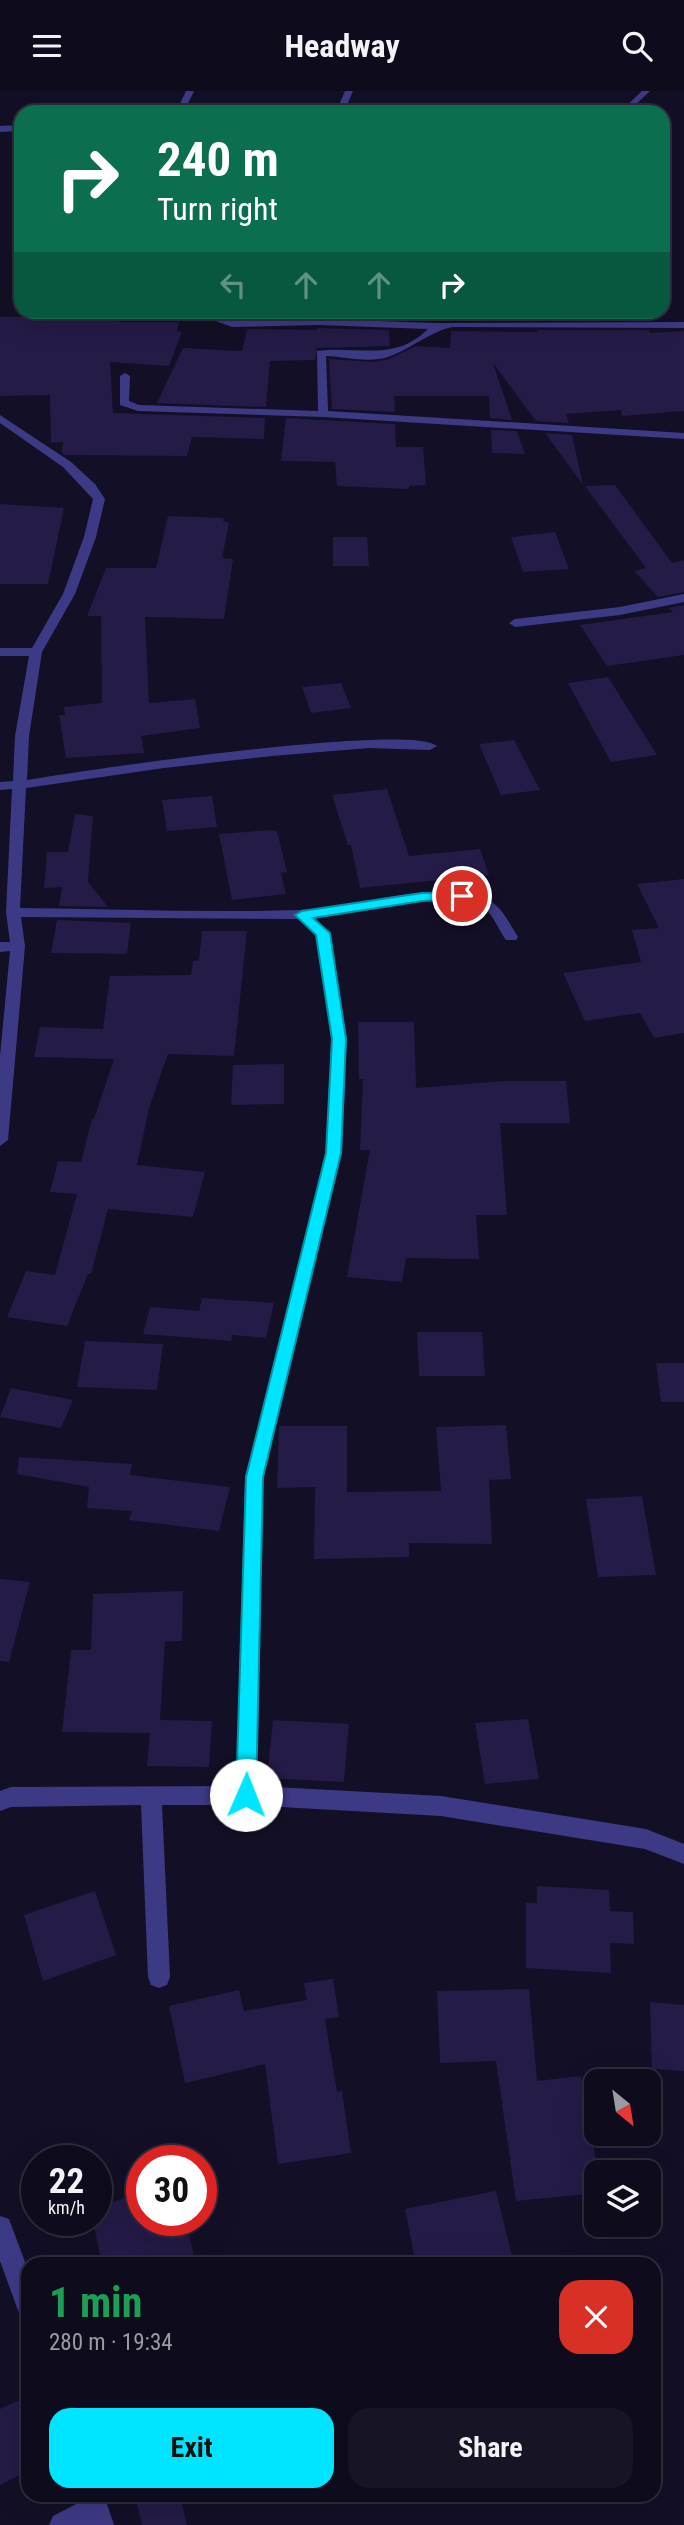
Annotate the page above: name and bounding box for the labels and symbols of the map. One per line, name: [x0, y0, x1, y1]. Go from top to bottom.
pin: [432, 866, 492, 926]
position arrow: [209, 1758, 283, 1832]
north arrow: [584, 2069, 662, 2145]
speed limit sign: 30: [126, 2145, 217, 2236]

